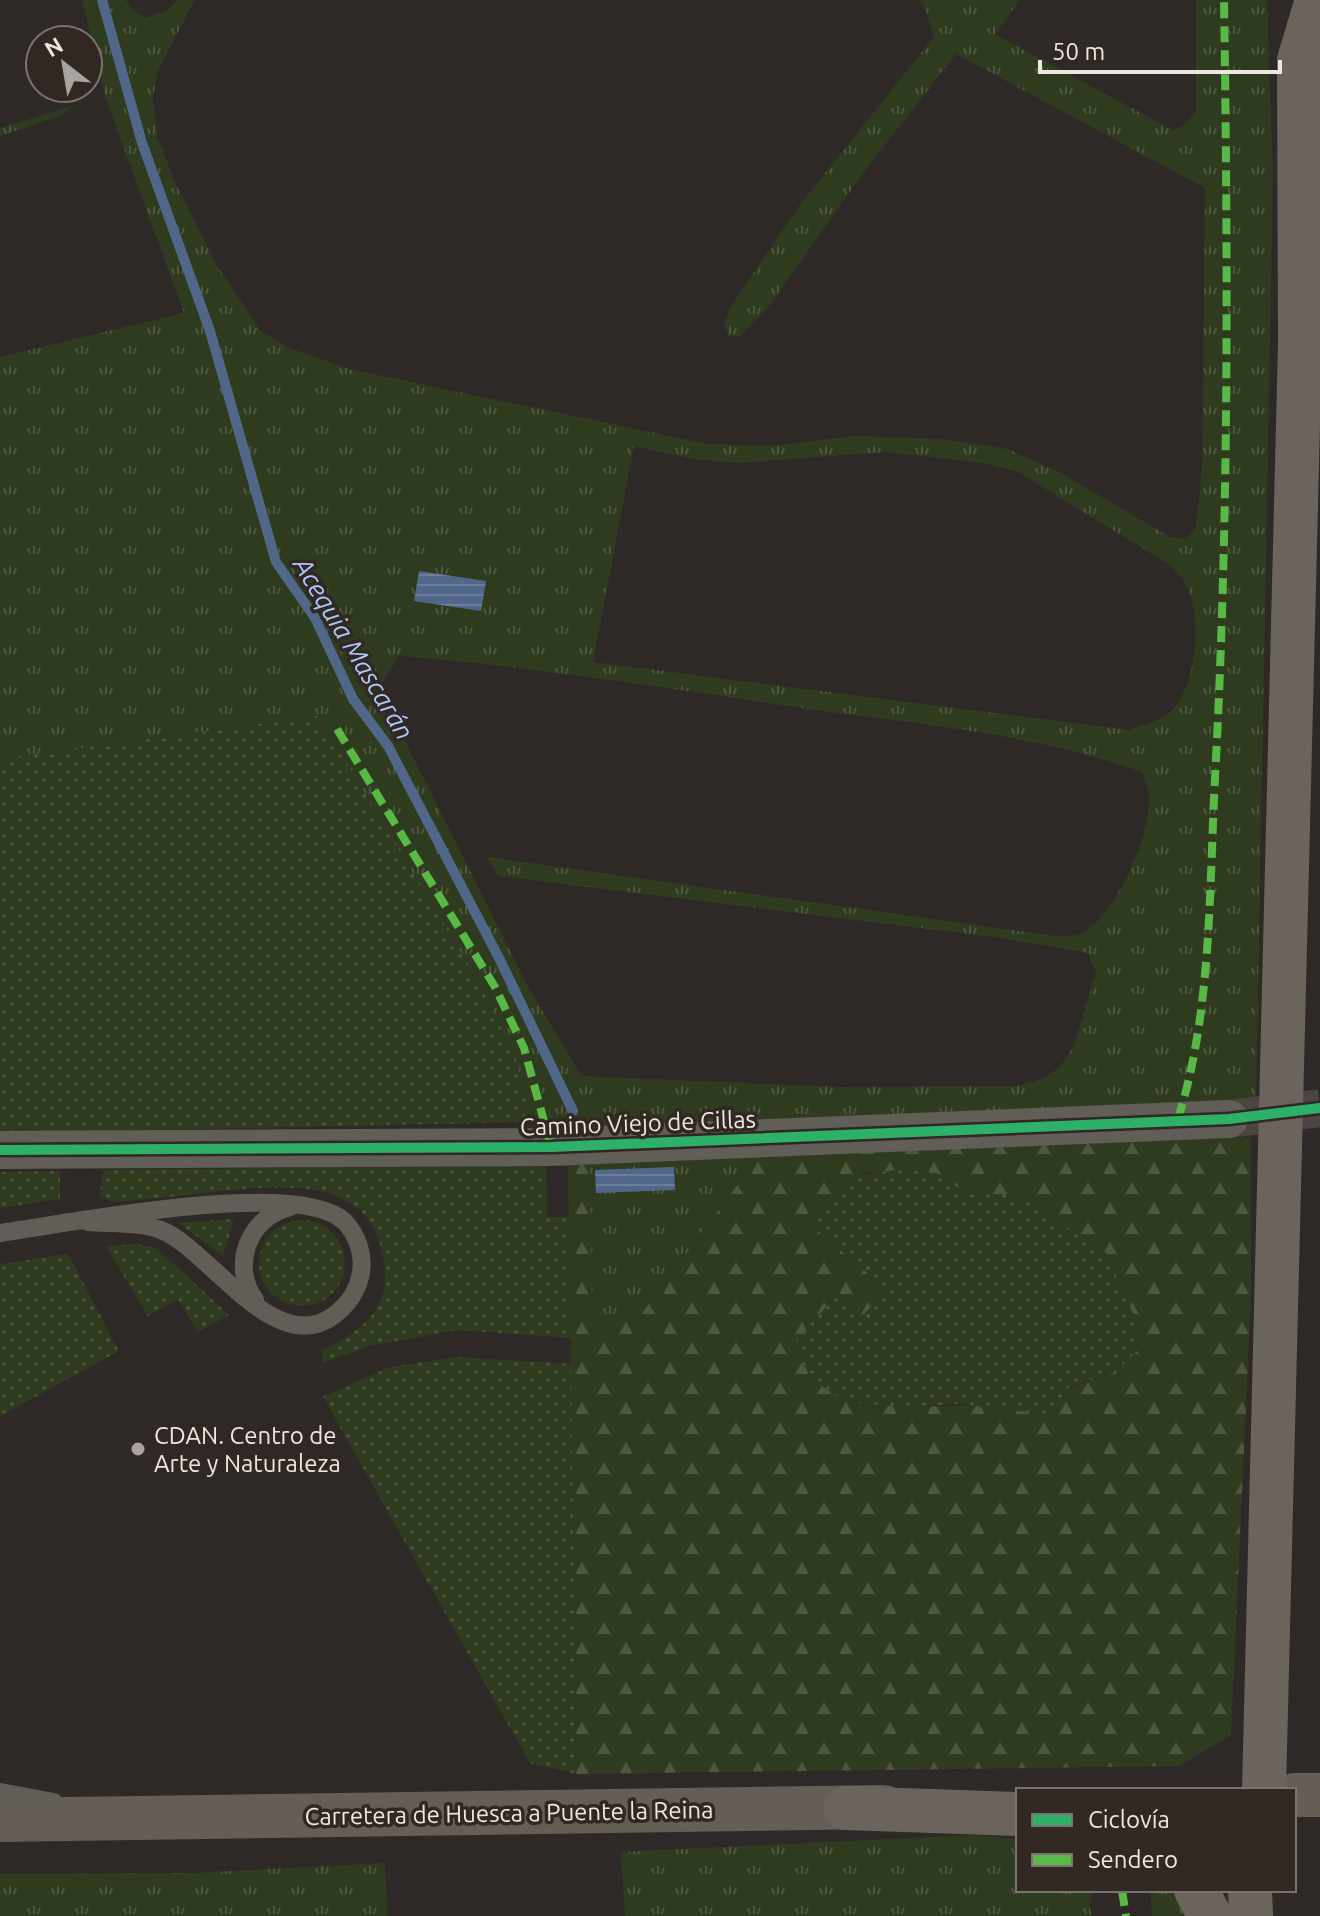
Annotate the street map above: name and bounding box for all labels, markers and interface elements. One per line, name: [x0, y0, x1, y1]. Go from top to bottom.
north arrow: [24, 24, 104, 104]
scale bar: [1040, 24, 1280, 74]
text: N: [40, 31, 67, 61]
text: 50 m: [1052, 38, 1105, 65]
water label: Acequia Mascarán: [287, 550, 420, 744]
street label: Camino Viejo de Cillas: [520, 1105, 756, 1141]
place label: CDAN. Centro de Arte y Naturaleza: [154, 1422, 341, 1477]
marker: CDAN. Centro de Arte y Naturaleza: [129, 1440, 147, 1458]
legend: [1016, 1788, 1296, 1892]
street label: Carretera de Huesca a Puente la Reina: [304, 1796, 714, 1830]
text: Ciclovía: [1088, 1806, 1170, 1833]
text: Sendero: [1088, 1846, 1178, 1873]

